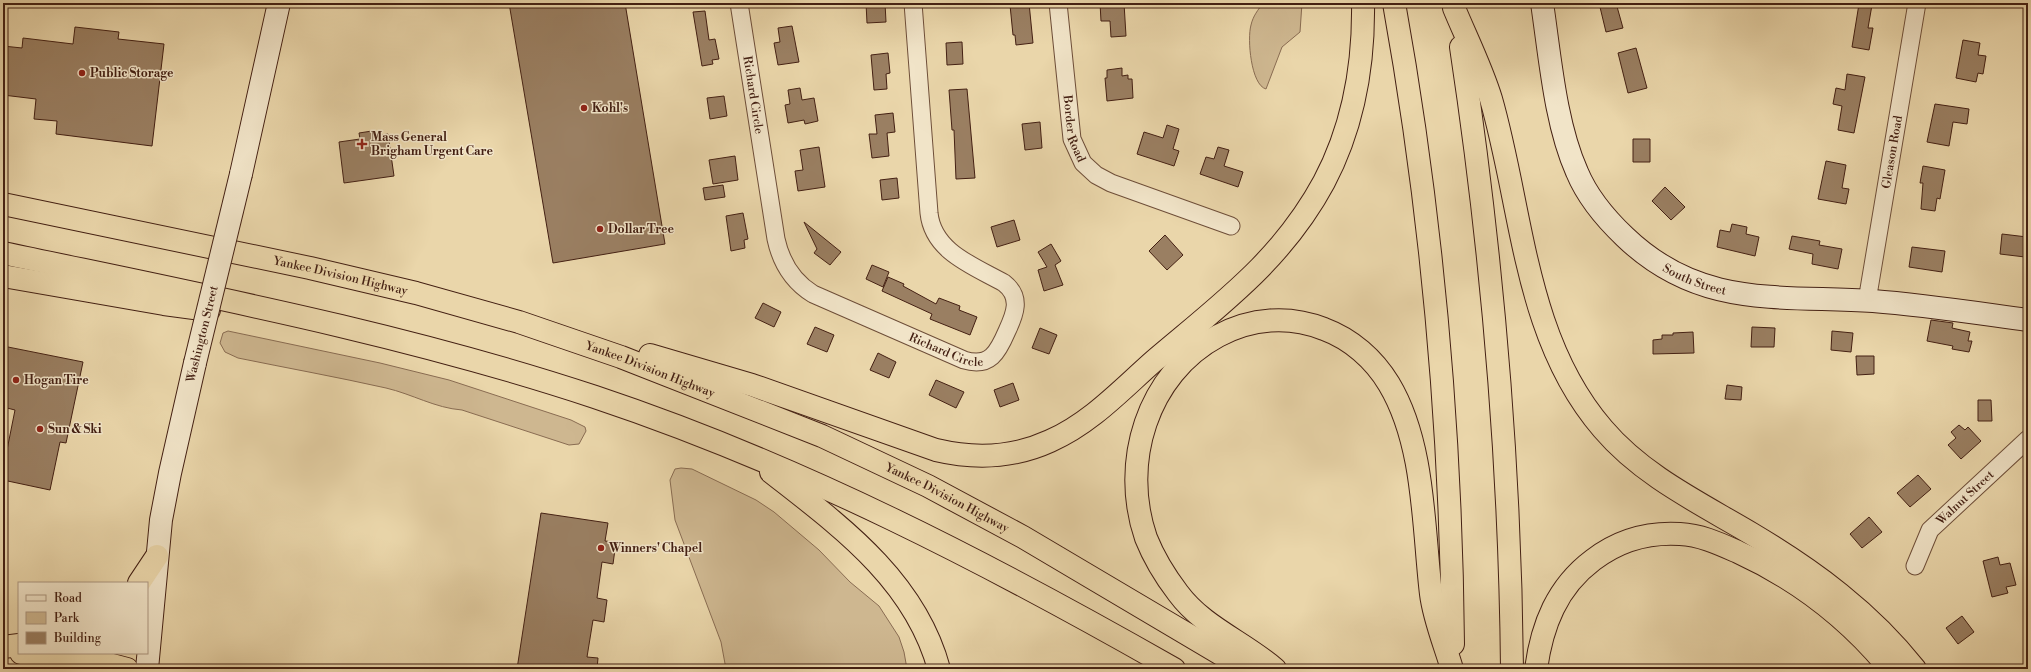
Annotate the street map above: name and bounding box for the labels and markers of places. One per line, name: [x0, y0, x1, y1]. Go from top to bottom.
place label: Public Storage: [90, 66, 174, 81]
marker: Public Storage: [77, 68, 87, 78]
place label: Kohl's: [592, 101, 628, 116]
marker: Kohl's: [579, 103, 589, 113]
place label: Mass General Brigham Urgent Care: [371, 130, 493, 159]
marker: Mass General Brigham Urgent Care: [356, 138, 368, 150]
place label: Dollar Tree: [608, 222, 675, 237]
marker: Dollar Tree: [595, 224, 605, 234]
place label: Hogan Tire: [24, 373, 89, 388]
marker: Hogan Tire: [11, 375, 21, 385]
place label: Sun & Ski: [48, 422, 102, 437]
marker: Sun & Ski: [35, 424, 45, 434]
place label: Winners' Chapel: [608, 541, 702, 556]
marker: Winners' Chapel: [596, 543, 606, 553]

